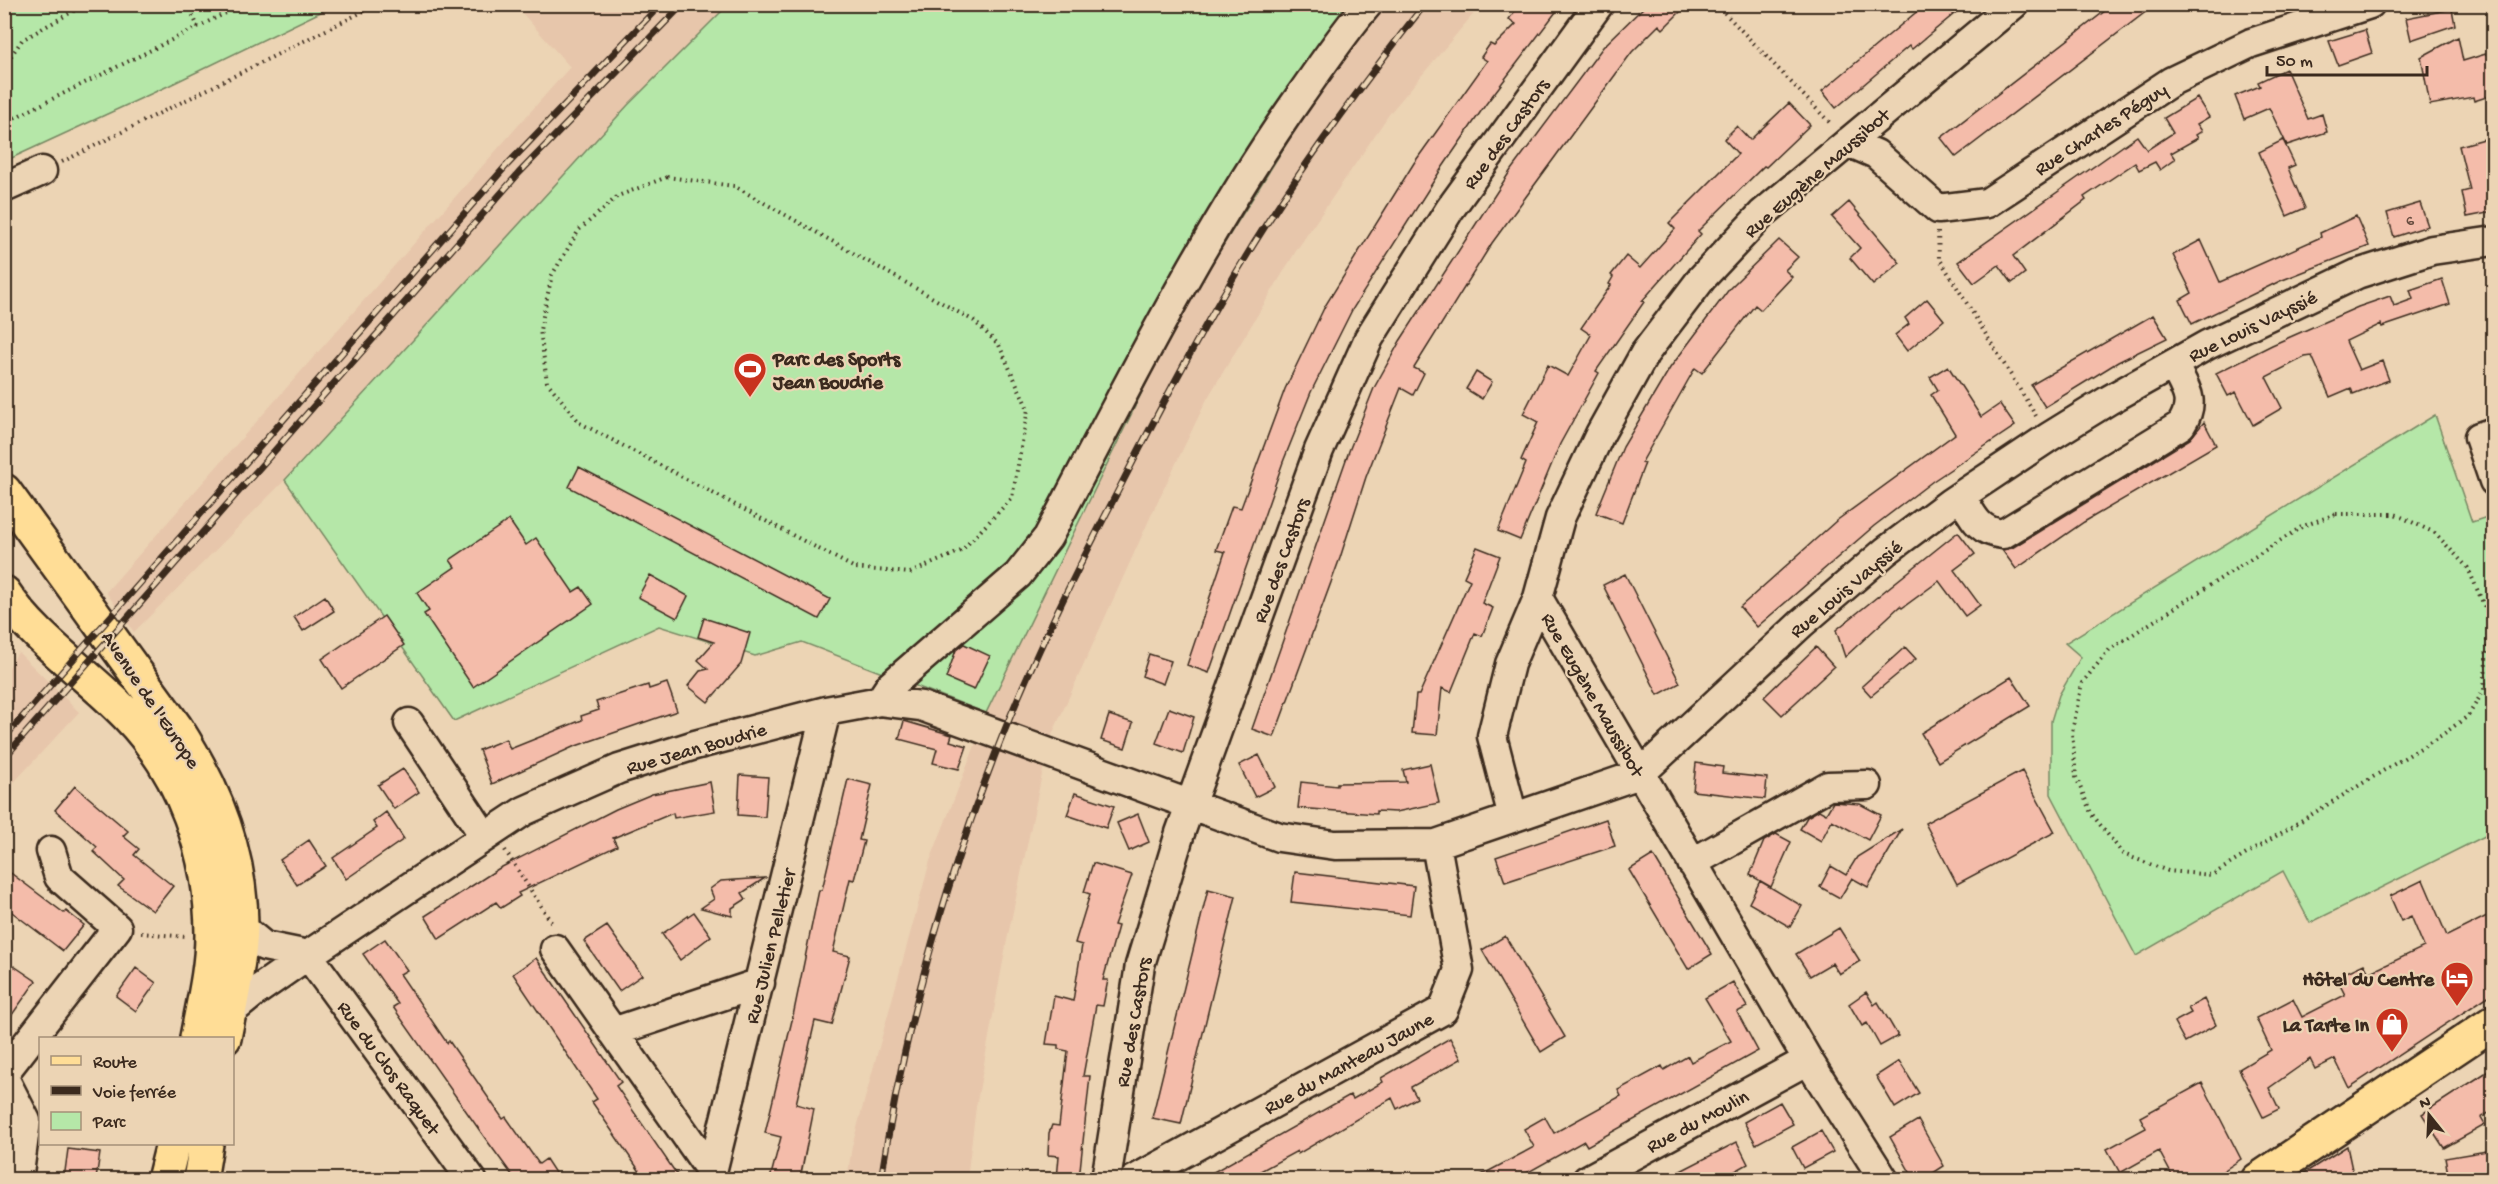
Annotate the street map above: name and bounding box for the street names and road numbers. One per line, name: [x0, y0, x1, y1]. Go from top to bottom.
street label: Rue des Castors: [1460, 75, 1556, 195]
street label: Rue Charles Péguy: [2031, 79, 2173, 182]
street label: Rue Eugène Maussibot: [1741, 104, 1897, 244]
street label: Rue Louis Vayssié: [2186, 287, 2322, 369]
street label: Rue des Castors: [1250, 495, 1317, 627]
street label: Rue Louis Vayssié: [1786, 536, 1909, 644]
street label: Rue Eugène Maussibot: [1535, 610, 1648, 783]
street label: Avenue de l'Europe: [95, 628, 204, 775]
street label: Rue Jean Boudrie: [624, 719, 770, 781]
street label: Rue Julien Pelletier: [742, 865, 803, 1027]
street label: Rue des Castors: [1113, 955, 1158, 1089]
street label: Rue du Clos Raquet: [331, 998, 445, 1142]
street label: Rue du Manteau Jaune: [1261, 1009, 1439, 1121]
street label: Rue du Moulin: [1644, 1086, 1754, 1160]

